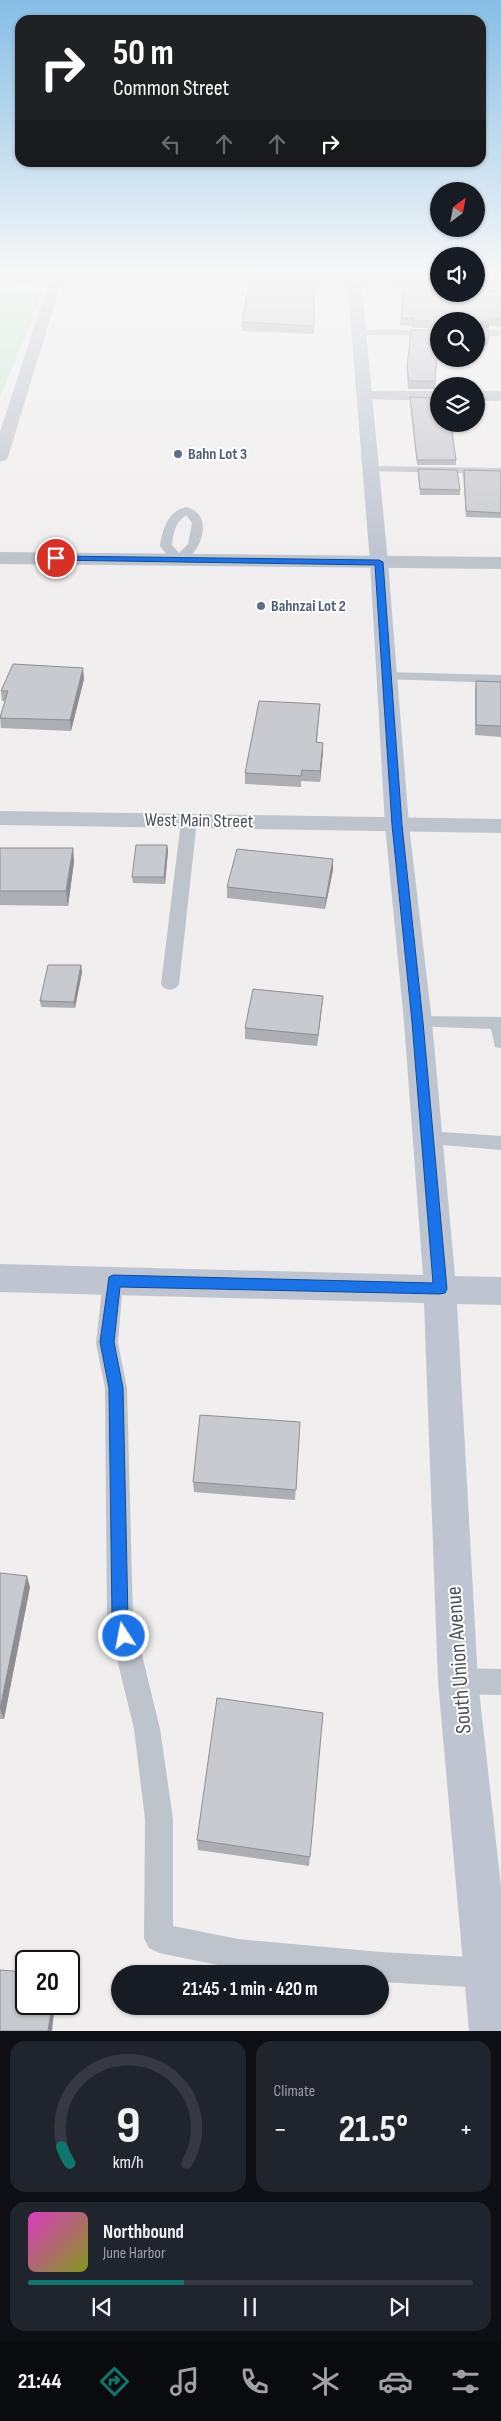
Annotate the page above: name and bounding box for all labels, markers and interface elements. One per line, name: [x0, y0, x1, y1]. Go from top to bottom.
text: 50 m: [113, 32, 174, 75]
icon: right: [30, 35, 95, 100]
text: Common Street: [113, 75, 229, 102]
icon: left: [157, 130, 185, 158]
icon: ahead: [210, 130, 238, 158]
icon: ahead: [263, 130, 291, 158]
icon: right: [316, 130, 344, 158]
north arrow: [430, 182, 485, 238]
map controls: [430, 182, 485, 432]
button: sound: [430, 247, 485, 302]
button: search: [430, 312, 485, 367]
button: layers: [430, 377, 485, 432]
place label: Bahn Lot 3: [188, 445, 247, 464]
marker: Bahn Lot 3: [172, 448, 184, 460]
pin: [35, 537, 77, 579]
icon: arrive: [42, 544, 70, 572]
place label: Bahnzai Lot 2: [271, 597, 346, 616]
marker: Bahnzai Lot 2: [255, 600, 267, 612]
street label: West Main Street: [144, 809, 254, 833]
street label: South Union Avenue: [440, 1585, 478, 1735]
position arrow: [97, 1609, 149, 1661]
speed limit sign: 20: [15, 1950, 80, 2015]
text: 21:45 · 1 min · 420 m: [182, 1978, 318, 2001]
text: Climate: [274, 2082, 315, 2101]
text: 9: [115, 2095, 140, 2158]
text: 21.5°: [338, 2107, 408, 2152]
text: −: [274, 2113, 287, 2146]
text: +: [459, 2113, 473, 2146]
text: km/h: [112, 2152, 143, 2173]
text: Northbound: [103, 2221, 184, 2244]
text: June Harbor: [103, 2244, 166, 2263]
icon: previous: [88, 2293, 116, 2321]
icon: pause: [236, 2293, 264, 2321]
icon: next: [385, 2293, 413, 2321]
icon: directions: [97, 2364, 132, 2399]
icon: music: [167, 2364, 202, 2399]
icon: phone: [237, 2364, 272, 2399]
icon: climate: [308, 2364, 343, 2399]
icon: car: [378, 2364, 413, 2399]
icon: filters: [448, 2364, 483, 2399]
text: 21:44: [18, 2368, 61, 2395]

